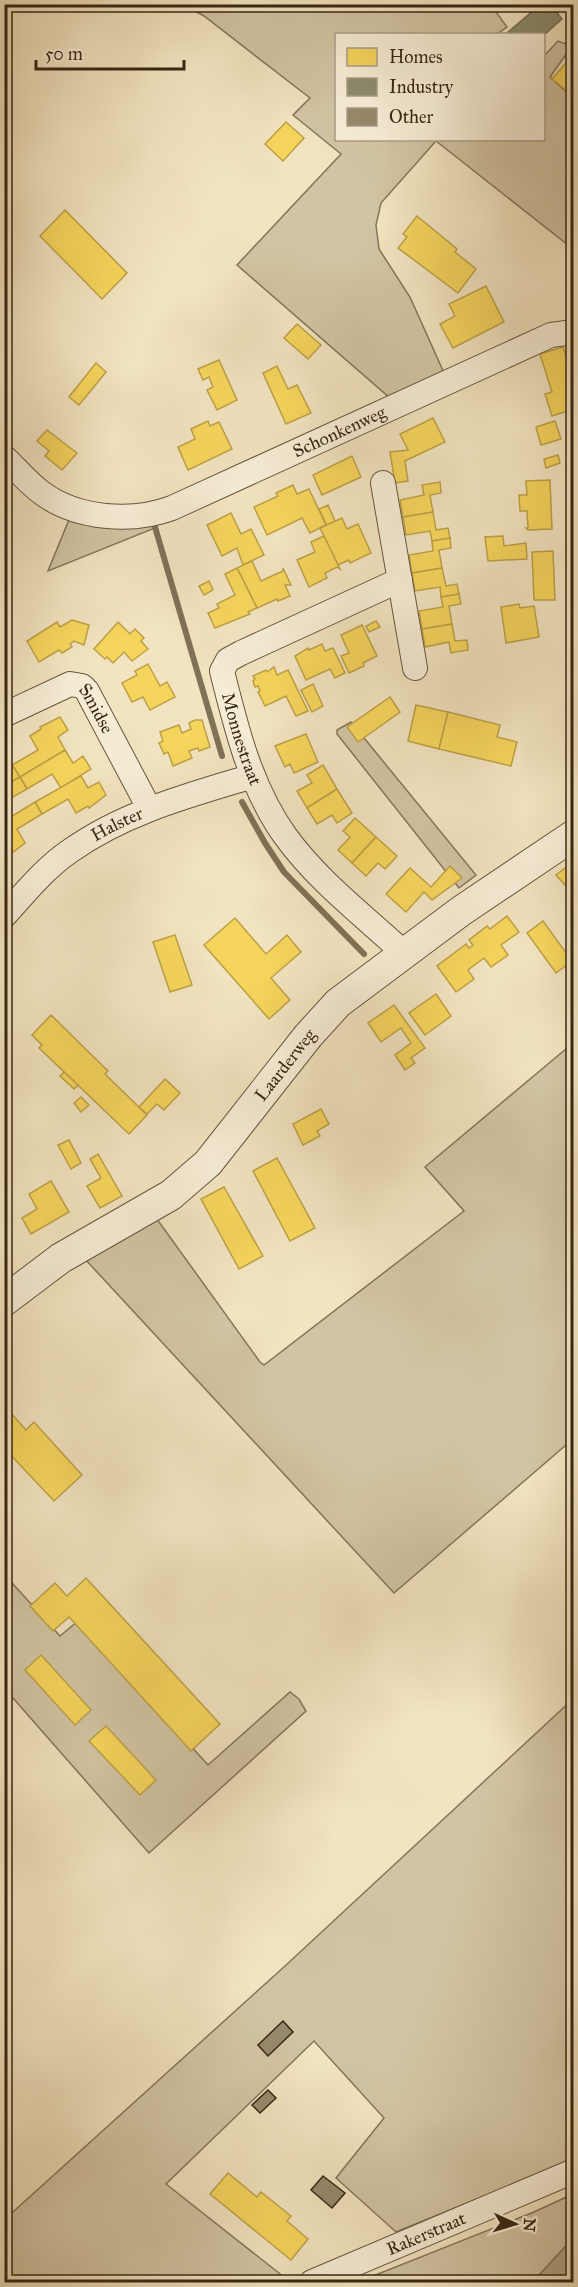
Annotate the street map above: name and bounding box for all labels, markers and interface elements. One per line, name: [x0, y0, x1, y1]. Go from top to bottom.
scale bar: [36, 33, 184, 71]
legend: [335, 33, 545, 141]
text: 50 m: [45, 43, 83, 65]
text: Homes: [389, 46, 443, 68]
text: Industry: [389, 76, 454, 98]
text: Other: [389, 106, 434, 128]
street label: Schonkenweg: [289, 401, 390, 462]
street label: Smidse: [74, 678, 119, 737]
street label: Monnestraat: [217, 690, 267, 789]
street label: Halster: [87, 802, 146, 846]
street label: Laarderweg: [250, 1023, 322, 1106]
north arrow: [485, 2194, 545, 2254]
street label: Rakerstraat: [383, 2207, 470, 2260]
text: N: [519, 2218, 539, 2233]

